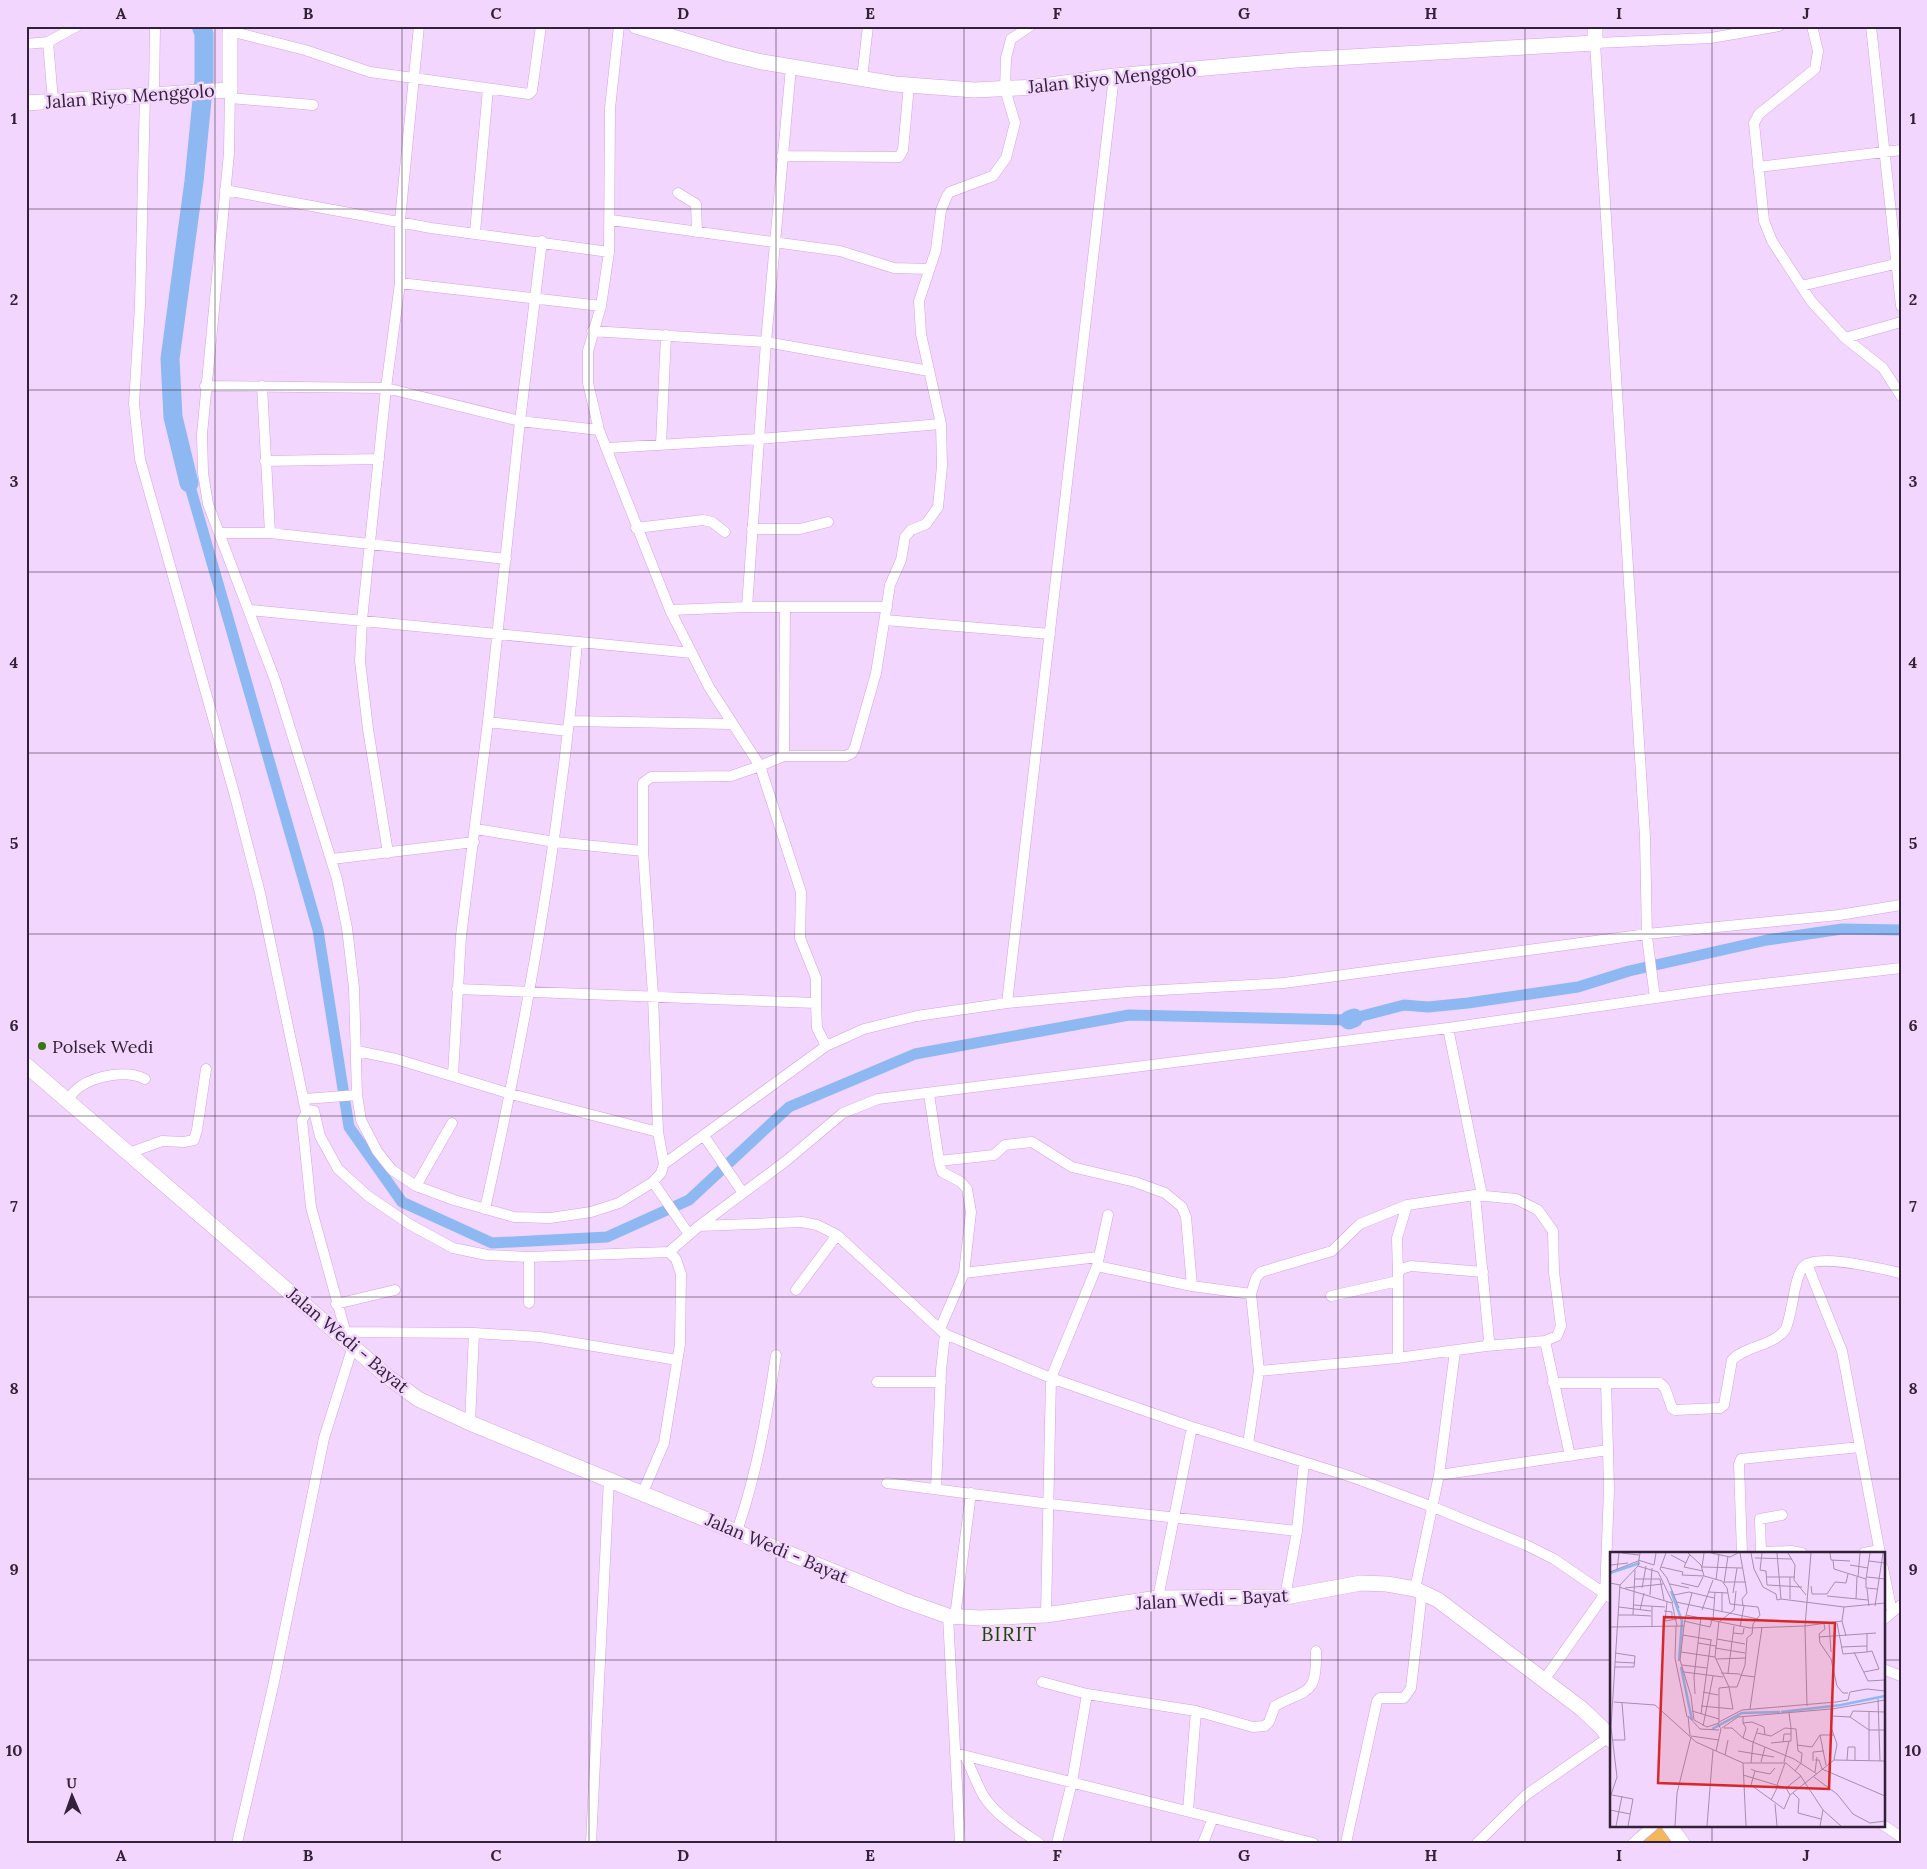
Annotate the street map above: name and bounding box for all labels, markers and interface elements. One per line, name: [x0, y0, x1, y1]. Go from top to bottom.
text: A: [116, 3, 127, 23]
text: B: [303, 3, 314, 23]
text: C: [490, 3, 502, 23]
text: D: [677, 3, 689, 23]
text: E: [865, 3, 875, 23]
text: F: [1052, 3, 1062, 23]
text: G: [1238, 3, 1250, 23]
text: H: [1425, 3, 1438, 23]
text: I: [1616, 3, 1622, 23]
text: J: [1802, 3, 1810, 23]
street label: Jalan Riyo Menggolo: [1026, 58, 1197, 98]
street label: Jalan Riyo Menggolo: [44, 79, 215, 113]
text: 1: [11, 108, 17, 128]
text: 1: [1910, 108, 1916, 128]
text: 2: [10, 289, 18, 309]
text: 2: [1909, 289, 1917, 309]
text: 3: [10, 471, 19, 491]
text: 3: [1909, 471, 1918, 491]
text: 4: [10, 652, 19, 672]
text: 4: [1909, 652, 1918, 672]
text: 5: [10, 833, 19, 853]
text: 5: [1909, 833, 1918, 853]
text: 6: [9, 1015, 19, 1035]
text: 6: [1908, 1015, 1918, 1035]
place label: Polsek Wedi: [52, 1035, 153, 1058]
marker: Polsek Wedi: [36, 1040, 48, 1052]
text: 7: [10, 1196, 18, 1216]
text: 7: [1909, 1196, 1917, 1216]
street label: Jalan Wedi - Bayat: [281, 1282, 414, 1398]
text: 8: [9, 1378, 19, 1398]
text: 8: [1908, 1378, 1918, 1398]
street label: Jalan Wedi - Bayat: [701, 1507, 852, 1588]
inset map: [1610, 1552, 1884, 1826]
text: 9: [9, 1559, 19, 1579]
text: 9: [1908, 1559, 1918, 1579]
street label: Jalan Wedi - Bayat: [1134, 1584, 1289, 1615]
district label: BIRIT: [981, 1621, 1037, 1646]
text: 10: [6, 1740, 22, 1760]
text: 10: [1905, 1740, 1921, 1760]
north arrow: [48, 1772, 98, 1822]
text: U: [66, 1774, 78, 1792]
text: A: [116, 1845, 127, 1865]
text: B: [303, 1845, 314, 1865]
text: C: [490, 1845, 502, 1865]
text: D: [677, 1845, 689, 1865]
text: E: [865, 1845, 875, 1865]
text: F: [1052, 1845, 1062, 1865]
text: G: [1238, 1845, 1250, 1865]
text: H: [1425, 1845, 1438, 1865]
text: I: [1616, 1845, 1622, 1865]
text: J: [1802, 1845, 1810, 1865]

